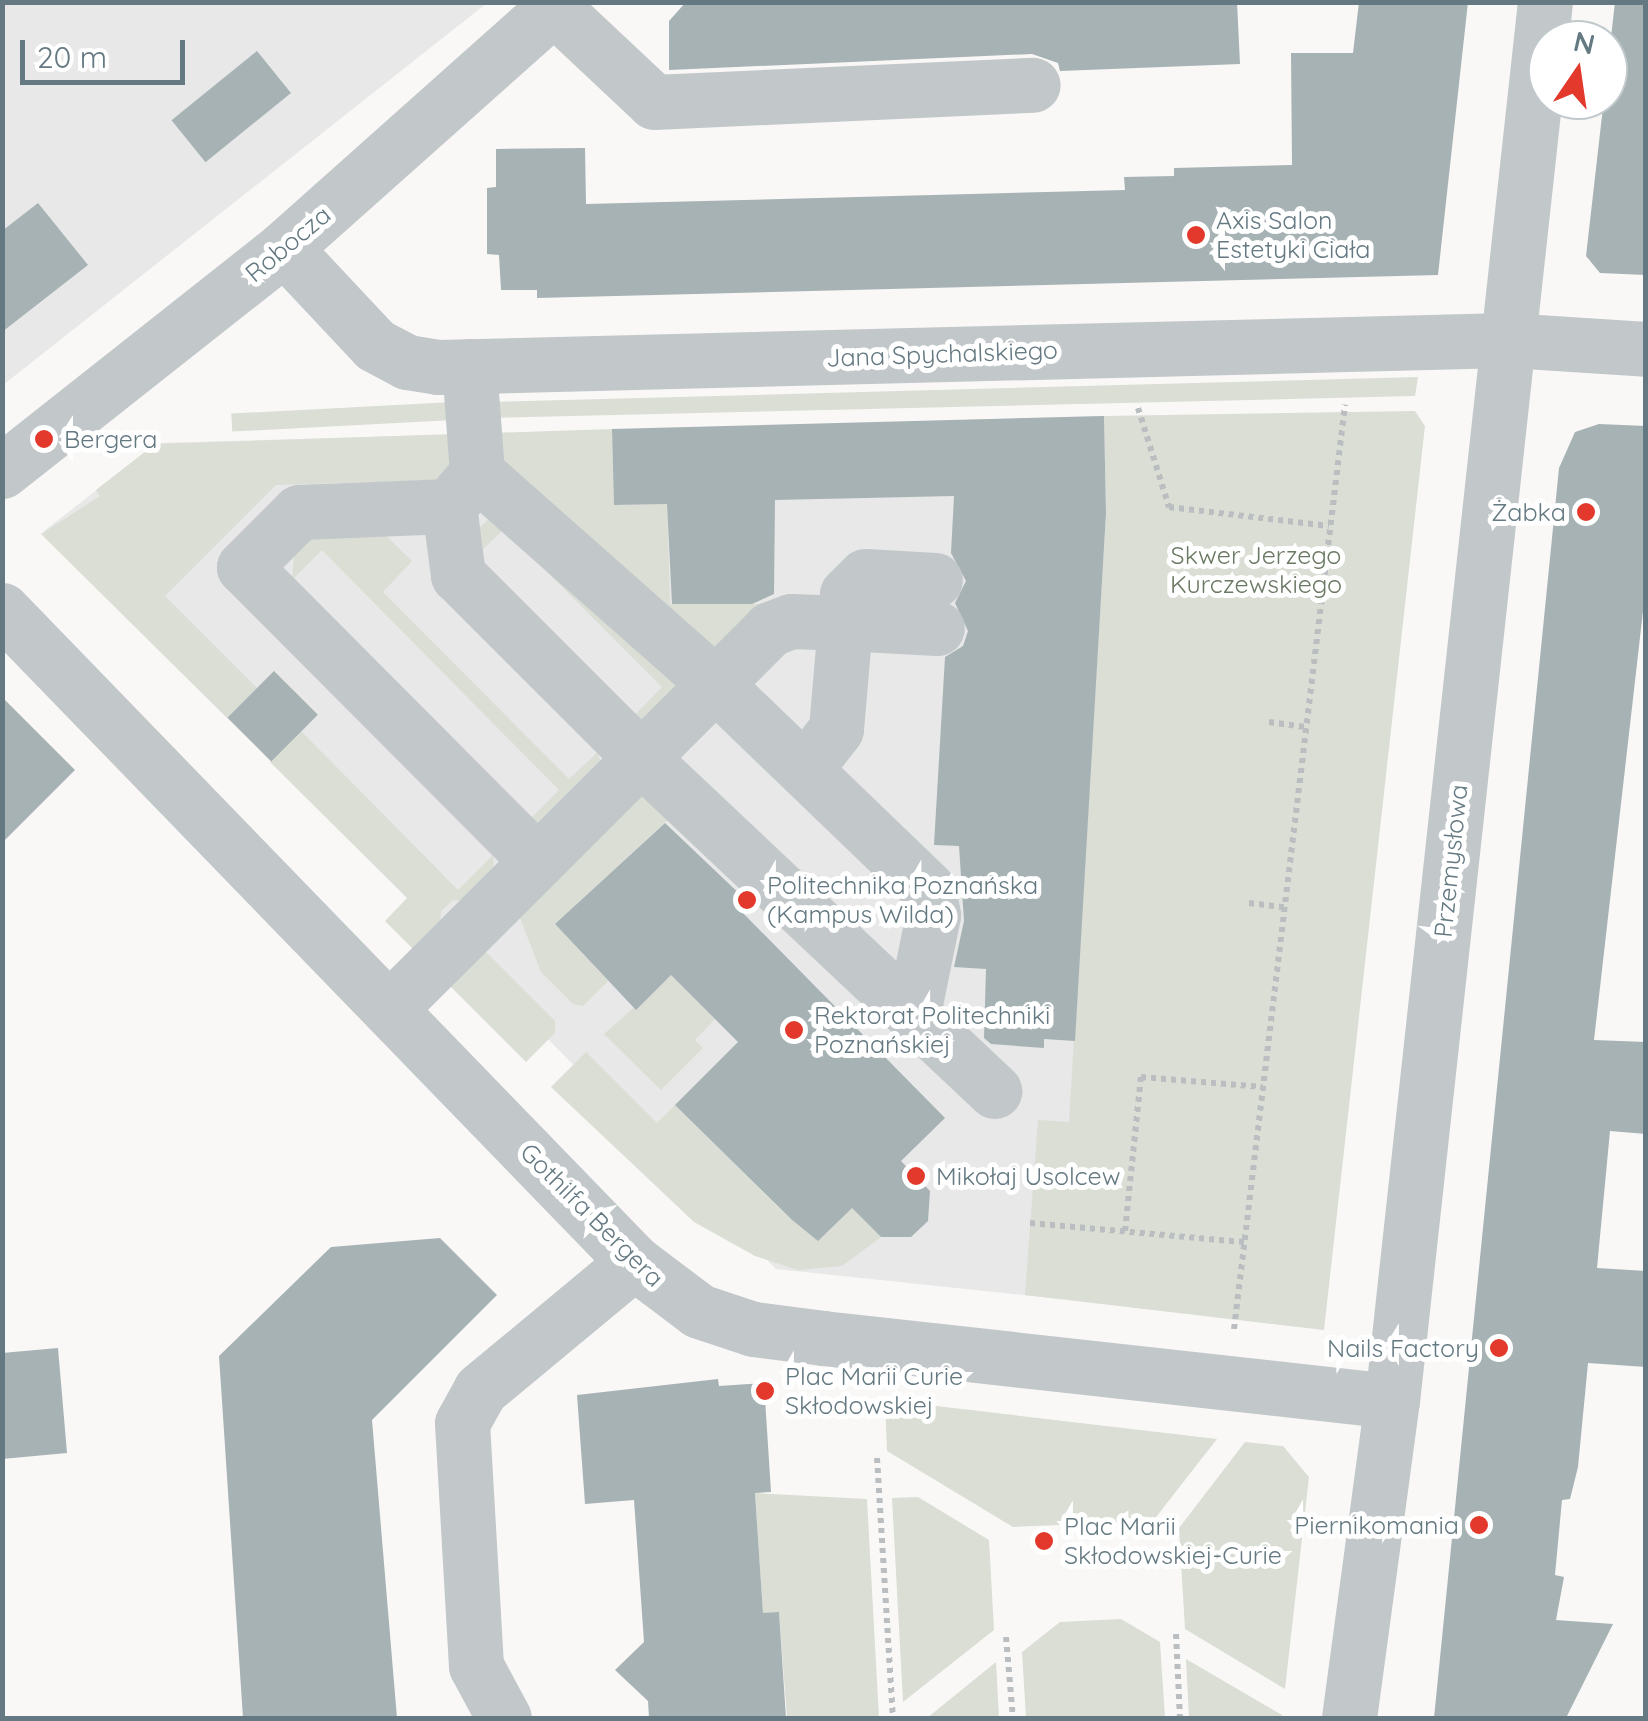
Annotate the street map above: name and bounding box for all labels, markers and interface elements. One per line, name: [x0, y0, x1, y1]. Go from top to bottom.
scale bar: [25, 20, 190, 82]
north arrow: [1528, 20, 1628, 120]
text: N: [1570, 23, 1598, 62]
text: 20 m: [37, 38, 107, 76]
street label: Robocza: [239, 200, 337, 288]
place label: Axis Salon Estetyki Ciała: [1216, 206, 1370, 265]
marker: Axis Salon Estetyki Ciała: [1185, 224, 1207, 246]
street label: Jana Spychalskiego: [826, 335, 1058, 373]
place label: Bergera: [64, 424, 157, 454]
marker: Bergera: [33, 428, 55, 450]
place label: Żabka: [1491, 497, 1566, 527]
marker: Żabka: [1575, 501, 1597, 523]
park label: Skwer Jerzego Kurczewskiego: [1170, 541, 1342, 600]
street label: Przemysłowa: [1428, 783, 1474, 939]
place label: Politechnika Poznańska (Kampus Wilda): [767, 871, 1038, 930]
marker: Politechnika Poznańska (Kampus Wilda): [736, 889, 758, 911]
place label: Rektorat Politechniki Poznańskiej: [814, 1001, 1050, 1060]
marker: Rektorat Politechniki Poznańskiej: [783, 1019, 805, 1041]
street label: Gothilfa Bergera: [514, 1137, 670, 1293]
place label: Mikołaj Usolcew: [936, 1161, 1120, 1191]
marker: Mikołaj Usolcew: [905, 1165, 927, 1187]
place label: Nails Factory: [1327, 1333, 1479, 1363]
marker: Nails Factory: [1488, 1337, 1510, 1359]
place label: Plac Marii Curie Skłodowskiej: [785, 1362, 963, 1421]
marker: Plac Marii Curie Skłodowskiej: [754, 1380, 776, 1402]
place label: Piernikomania: [1294, 1510, 1459, 1540]
place label: Plac Marii Skłodowskiej-Curie: [1064, 1512, 1282, 1571]
marker: Piernikomania: [1468, 1514, 1490, 1536]
marker: Plac Marii Skłodowskiej-Curie: [1033, 1530, 1055, 1552]

